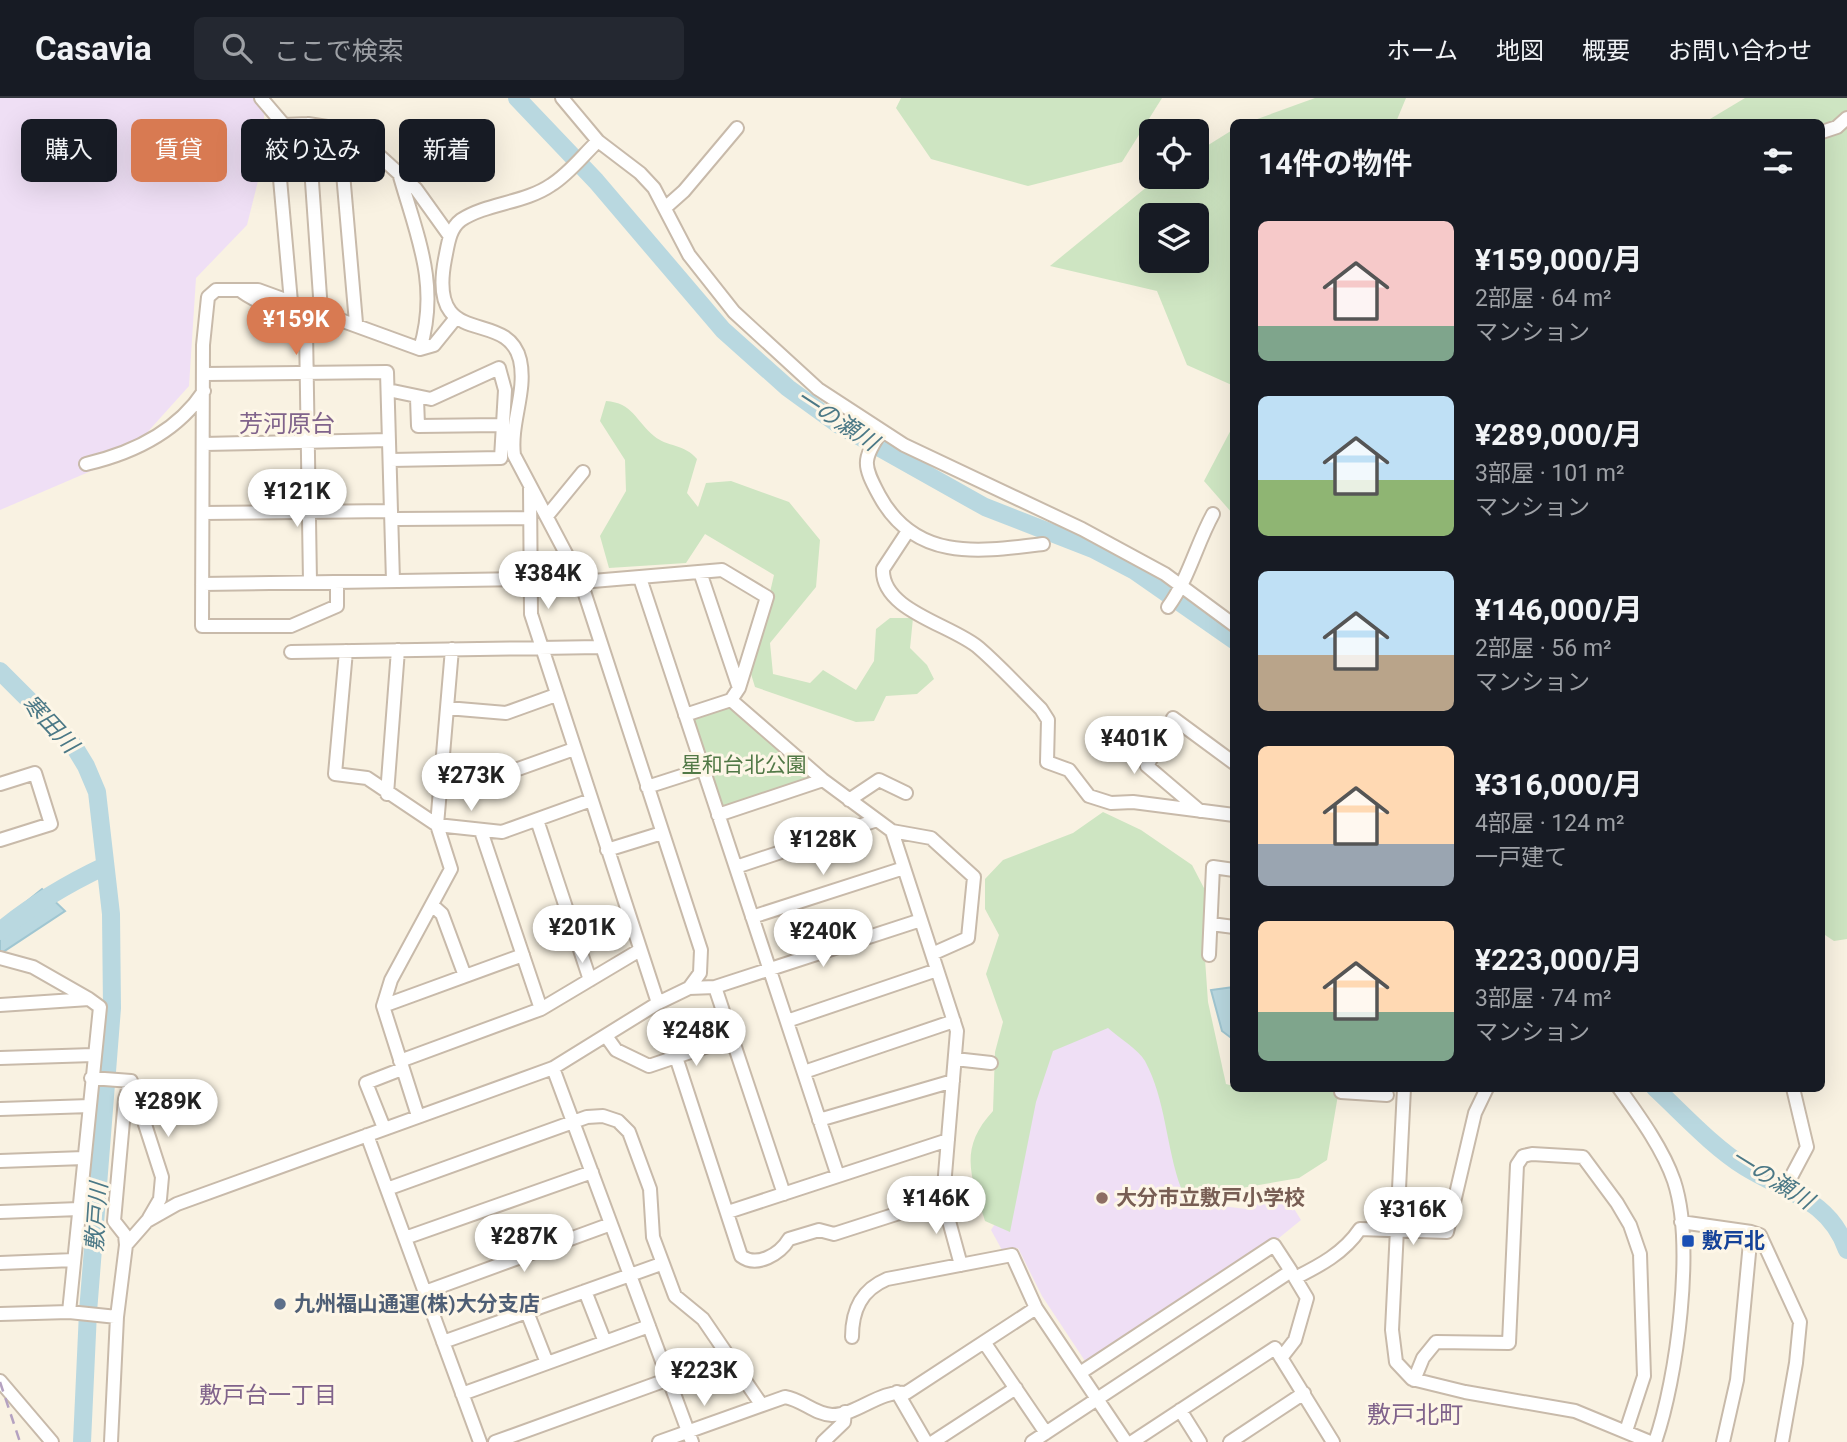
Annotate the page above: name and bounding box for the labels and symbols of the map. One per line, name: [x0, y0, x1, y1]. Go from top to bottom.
pin: ¥159K: [247, 298, 345, 357]
water label: 一の瀬川: [791, 384, 885, 458]
district label: 芳河原台: [239, 410, 335, 438]
pin: ¥121K: [248, 470, 346, 529]
pin: ¥384K: [499, 552, 597, 611]
water label: 寒田川: [17, 690, 85, 761]
pin: ¥401K: [1085, 716, 1183, 776]
park label: 星和台北公園: [681, 753, 807, 777]
pin: ¥273K: [422, 754, 520, 813]
pin: ¥128K: [774, 818, 872, 877]
pin: ¥201K: [533, 906, 631, 965]
pin: ¥240K: [774, 910, 872, 969]
pin: ¥248K: [647, 1009, 745, 1068]
pin: ¥289K: [119, 1080, 217, 1139]
water label: 一の瀬川: [1726, 1143, 1821, 1216]
pin: ¥146K: [887, 1176, 985, 1236]
water label: 敷戸川: [81, 1179, 113, 1252]
place label: 大分市立敷戸小学校: [1116, 1186, 1305, 1210]
pin: ¥316K: [1364, 1188, 1462, 1247]
marker: 大分市立敷戸小学校: [1094, 1190, 1110, 1206]
pin: ¥287K: [475, 1214, 573, 1274]
place label: 敷戸北: [1702, 1229, 1765, 1253]
marker: 敷戸北: [1680, 1233, 1696, 1249]
place label: 九州福山通運(株)大分支店: [294, 1292, 540, 1316]
marker: 九州福山通運(株)大分支店: [272, 1296, 288, 1312]
pin: ¥223K: [655, 1348, 753, 1408]
district label: 敷戸台一丁目: [199, 1382, 337, 1409]
district label: 敷戸北町: [1367, 1401, 1463, 1429]

